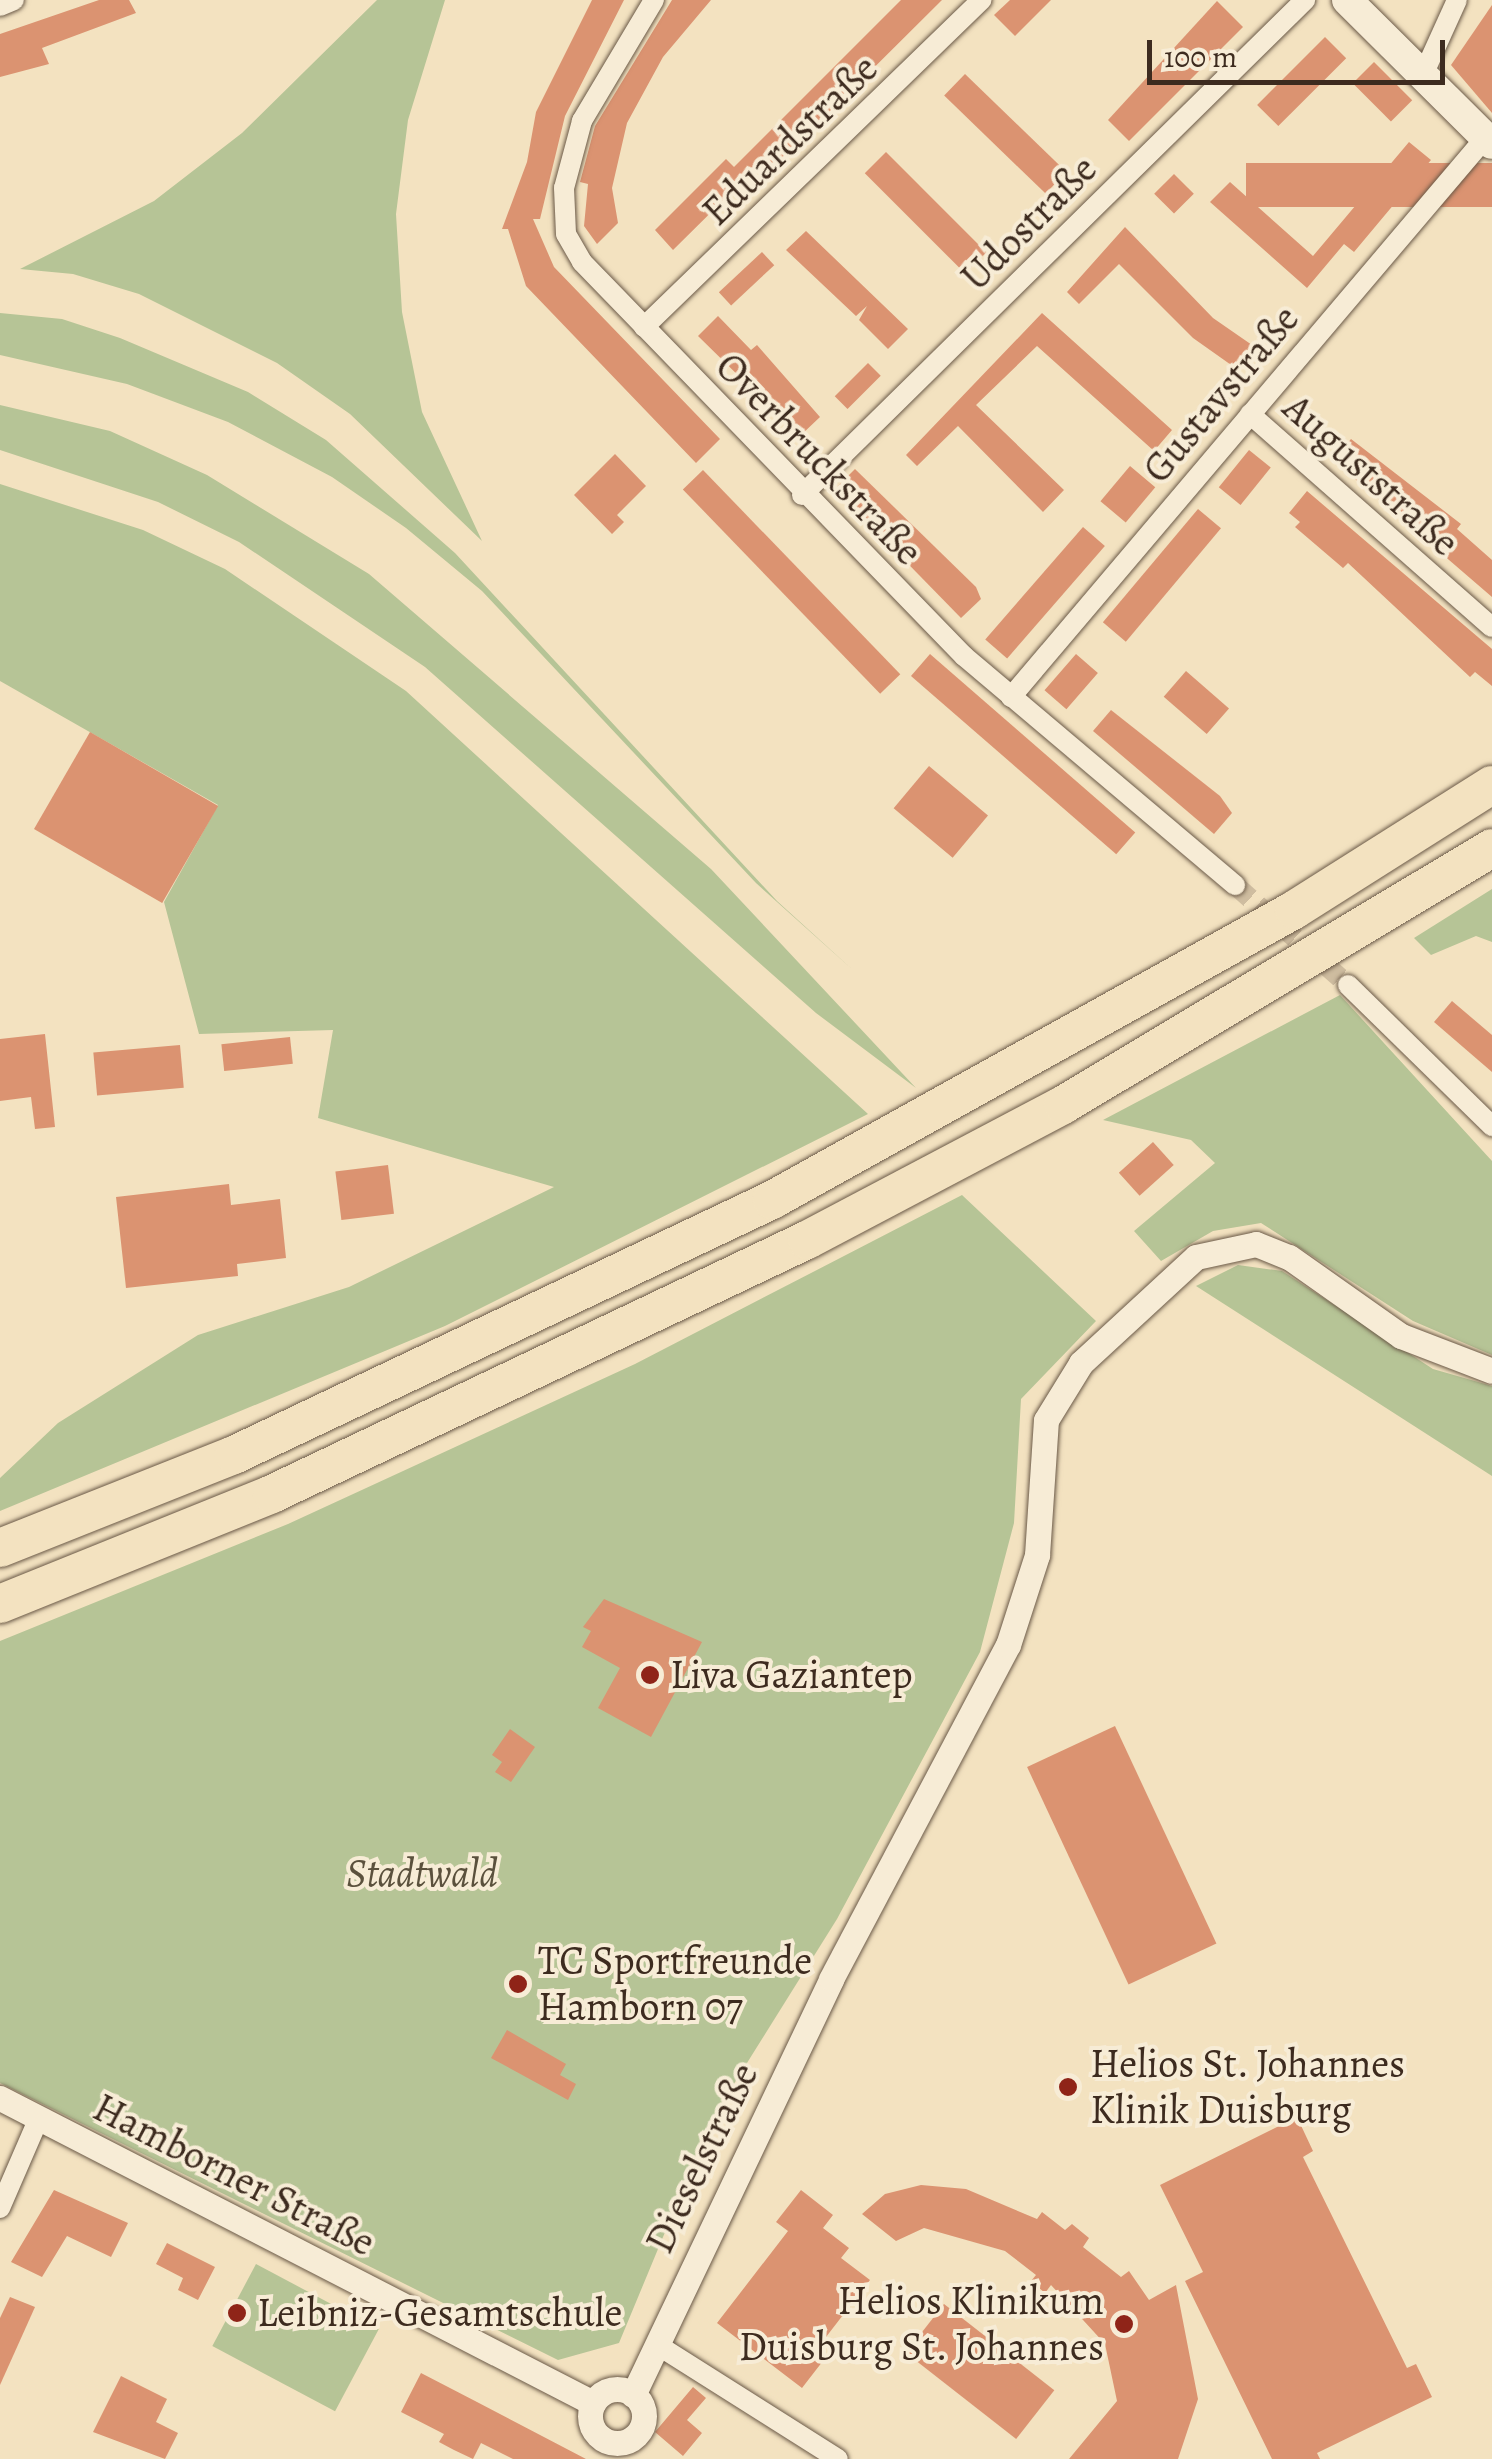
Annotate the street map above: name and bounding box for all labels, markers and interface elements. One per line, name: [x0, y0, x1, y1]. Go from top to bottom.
scale bar: [1152, 20, 1450, 82]
text: 100 m: [1164, 37, 1237, 77]
street label: Eduardstraße: [692, 45, 888, 235]
street label: Udostraße: [951, 145, 1107, 301]
street label: Gustavstraße: [1133, 296, 1309, 492]
street label: Overbruckstraße: [706, 343, 932, 575]
street label: Auguststraße: [1273, 384, 1469, 566]
place label: Liva Gaziantep: [670, 1651, 913, 1699]
marker: Liva Gaziantep: [639, 1664, 661, 1686]
park label: Stadtwald: [346, 1850, 498, 1898]
place label: TC Sportfreunde Hamborn 07: [538, 1937, 812, 2031]
marker: TC Sportfreunde Hamborn 07: [507, 1973, 529, 1995]
place label: Helios St. Johannes Klinik Duisburg: [1090, 2040, 1406, 2134]
street label: Dieselstraße: [635, 2055, 769, 2261]
marker: Helios St. Johannes Klinik Duisburg: [1055, 2074, 1081, 2100]
street label: Hamborner Straße: [85, 2083, 383, 2267]
place label: Helios Klinikum Duisburg St. Johannes: [738, 2277, 1104, 2371]
place label: Leibniz-Gesamtschule: [257, 2289, 622, 2337]
marker: Leibniz-Gesamtschule: [226, 2302, 248, 2324]
marker: Helios Klinikum Duisburg St. Johannes: [1113, 2313, 1135, 2335]

